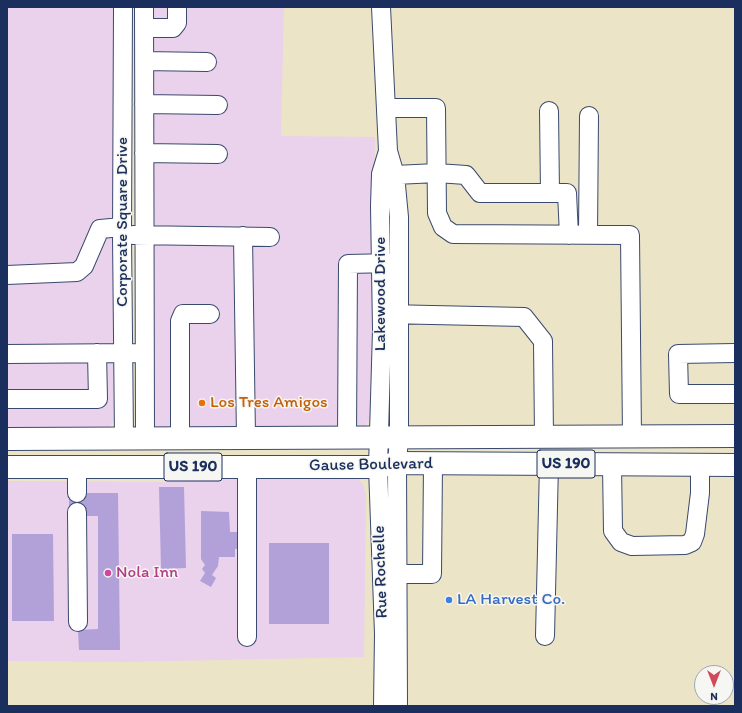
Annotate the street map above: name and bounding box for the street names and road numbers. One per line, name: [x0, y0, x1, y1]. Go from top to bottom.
street label: Corporate Square Drive: [113, 137, 133, 307]
street label: Lakewood Drive: [371, 237, 391, 351]
road number: US 190: [537, 450, 595, 478]
road number: US 190: [164, 453, 222, 481]
street label: Gause Boulevard: [309, 454, 433, 476]
street label: Rue Rochelle: [369, 525, 393, 619]

